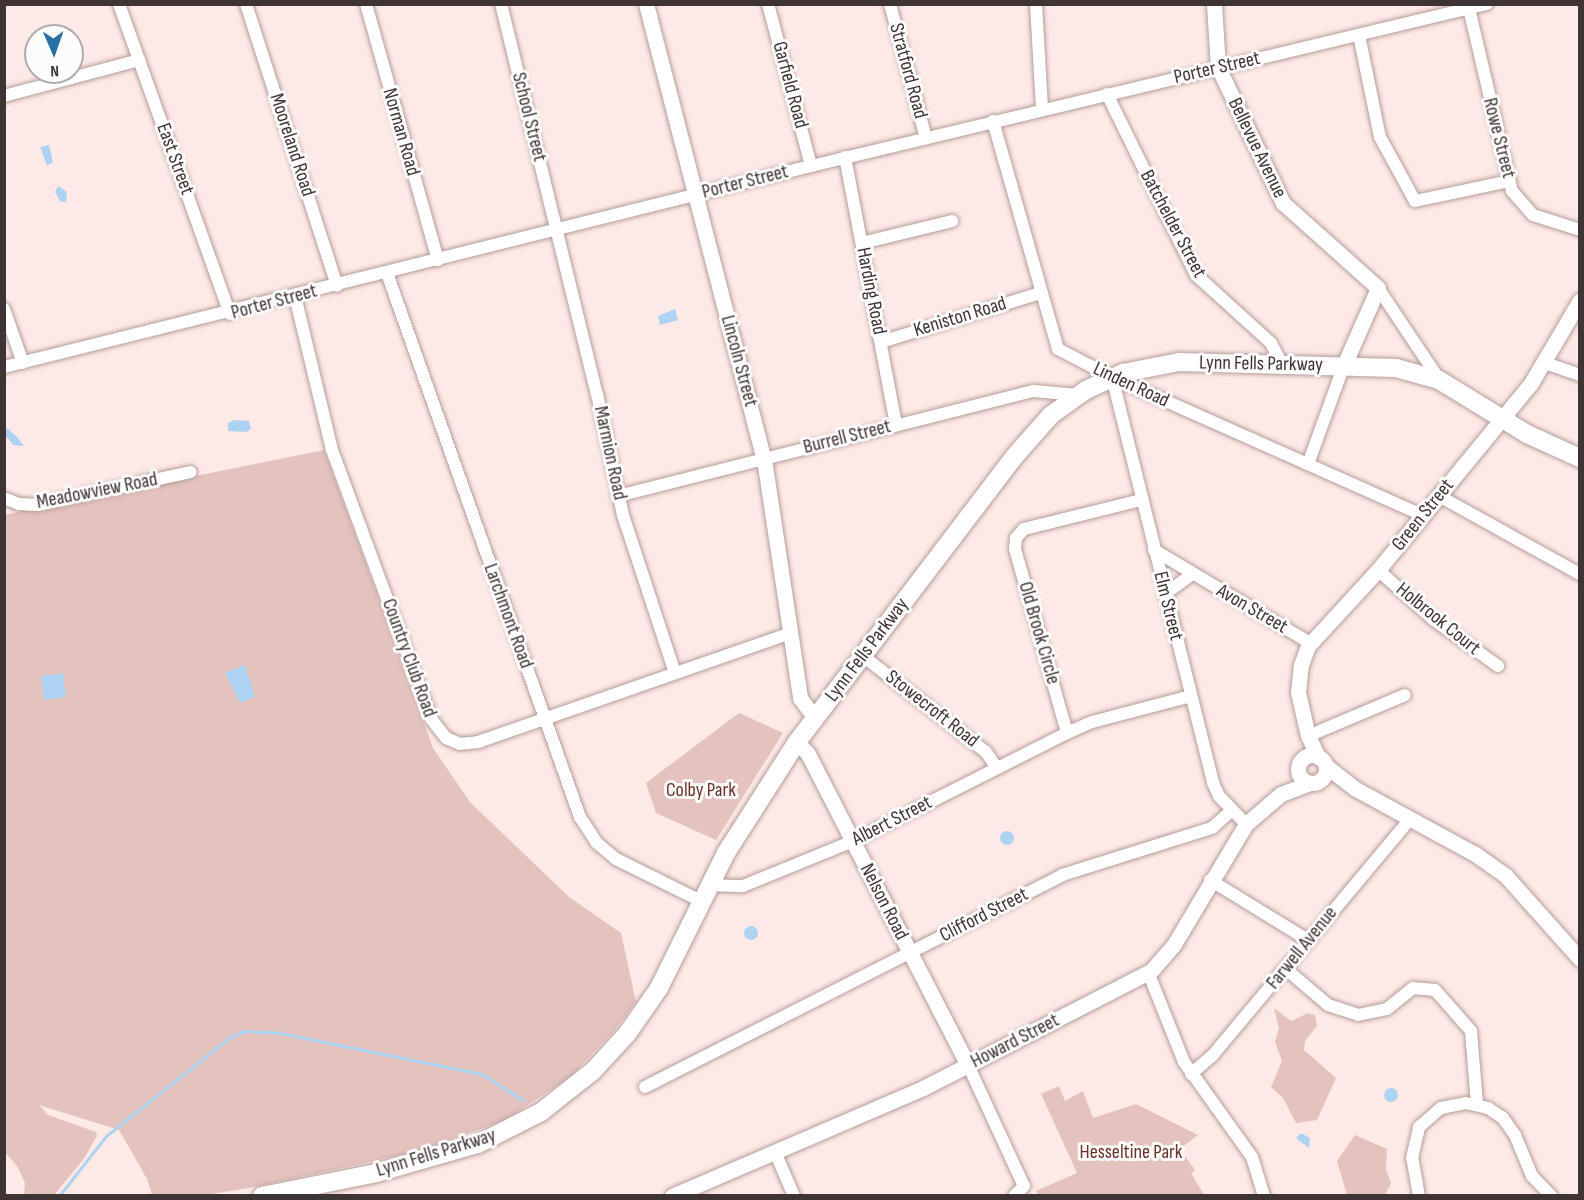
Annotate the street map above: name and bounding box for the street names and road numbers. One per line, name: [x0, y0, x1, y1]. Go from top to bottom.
street label: Stratford Road: [884, 21, 932, 121]
street label: Garfield Road: [767, 39, 813, 131]
street label: Porter Street: [1172, 46, 1262, 90]
street label: School Street: [506, 70, 552, 164]
street label: Norman Road: [377, 86, 425, 178]
street label: Mooreland Road: [264, 91, 320, 199]
street label: Bellevue Avenue: [1222, 94, 1292, 202]
street label: Rowe Street: [1477, 95, 1521, 181]
street label: East Street: [151, 120, 199, 198]
street label: Porter Street: [699, 160, 791, 204]
street label: Batchelder Street: [1135, 166, 1211, 282]
street label: Harding Road: [851, 245, 891, 337]
street label: Porter Street: [228, 279, 320, 325]
street label: Keniston Road: [911, 292, 1009, 342]
street label: Lincoln Street: [715, 313, 763, 409]
street label: Lynn Fells Parkway: [1199, 351, 1323, 377]
street label: Linden Road: [1089, 357, 1173, 413]
street label: Marmion Road: [588, 404, 632, 502]
street label: Burrell Street: [801, 415, 893, 459]
street label: Meadowview Road: [35, 468, 159, 514]
street label: Green Street: [1387, 474, 1459, 556]
street label: Larchmont Road: [478, 560, 538, 672]
street label: Elm Street: [1148, 569, 1188, 643]
street label: Holbrook Court: [1391, 578, 1485, 660]
street label: Old Brook Circle: [1013, 579, 1065, 687]
street label: Avon Street: [1212, 579, 1292, 639]
street label: Lynn Fells Parkway: [820, 593, 914, 707]
street label: Country Club Road: [376, 595, 442, 721]
street label: Stowecroft Road: [881, 665, 983, 753]
street label: Albert Street: [848, 791, 936, 851]
street label: Nelson Road: [855, 860, 913, 944]
street label: Clifford Street: [936, 883, 1032, 947]
street label: Farwell Avenue: [1261, 902, 1343, 994]
street label: Howard Street: [967, 1008, 1063, 1074]
street label: Lynn Fells Parkway: [373, 1123, 499, 1183]

